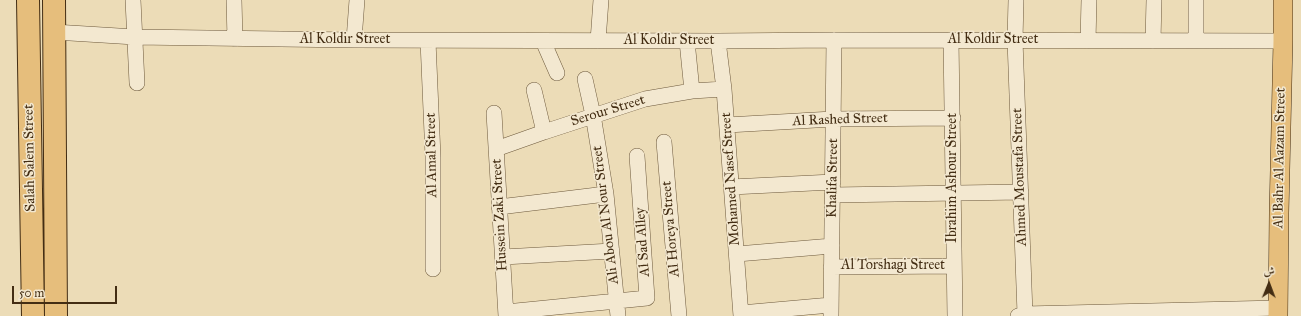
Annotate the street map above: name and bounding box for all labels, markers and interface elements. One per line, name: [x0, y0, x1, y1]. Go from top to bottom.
street label: Al Koldir Street: [300, 32, 390, 48]
street label: Al Koldir Street: [948, 32, 1038, 48]
street label: Al Koldir Street: [624, 33, 714, 49]
street label: Al Bahr Al Aazam Street: [1270, 87, 1290, 229]
street label: Serour Street: [569, 92, 647, 130]
street label: Salah Salem Street: [21, 104, 39, 212]
street label: Ahmed Moustafa Street: [1009, 108, 1031, 246]
street label: Al Rashed Street: [792, 110, 888, 130]
street label: Al Amal Street: [423, 112, 441, 198]
street label: Mohamed Nasef Street: [718, 112, 744, 246]
street label: Ibrahim Ashour Street: [945, 113, 961, 243]
street label: Khalifa Street: [824, 138, 842, 218]
street label: Ali Abou Al Nour Street: [589, 145, 623, 285]
street label: Hussein Zaki Street: [489, 158, 511, 272]
street label: Al Horeya Street: [658, 180, 684, 278]
street label: Al Sad Alley: [632, 207, 654, 277]
street label: Al Torshagi Street: [841, 258, 945, 274]
north arrow: [1249, 264, 1289, 304]
text: ش: [1264, 265, 1275, 278]
scale bar: [14, 278, 119, 304]
text: 50 m: [19, 286, 44, 300]

